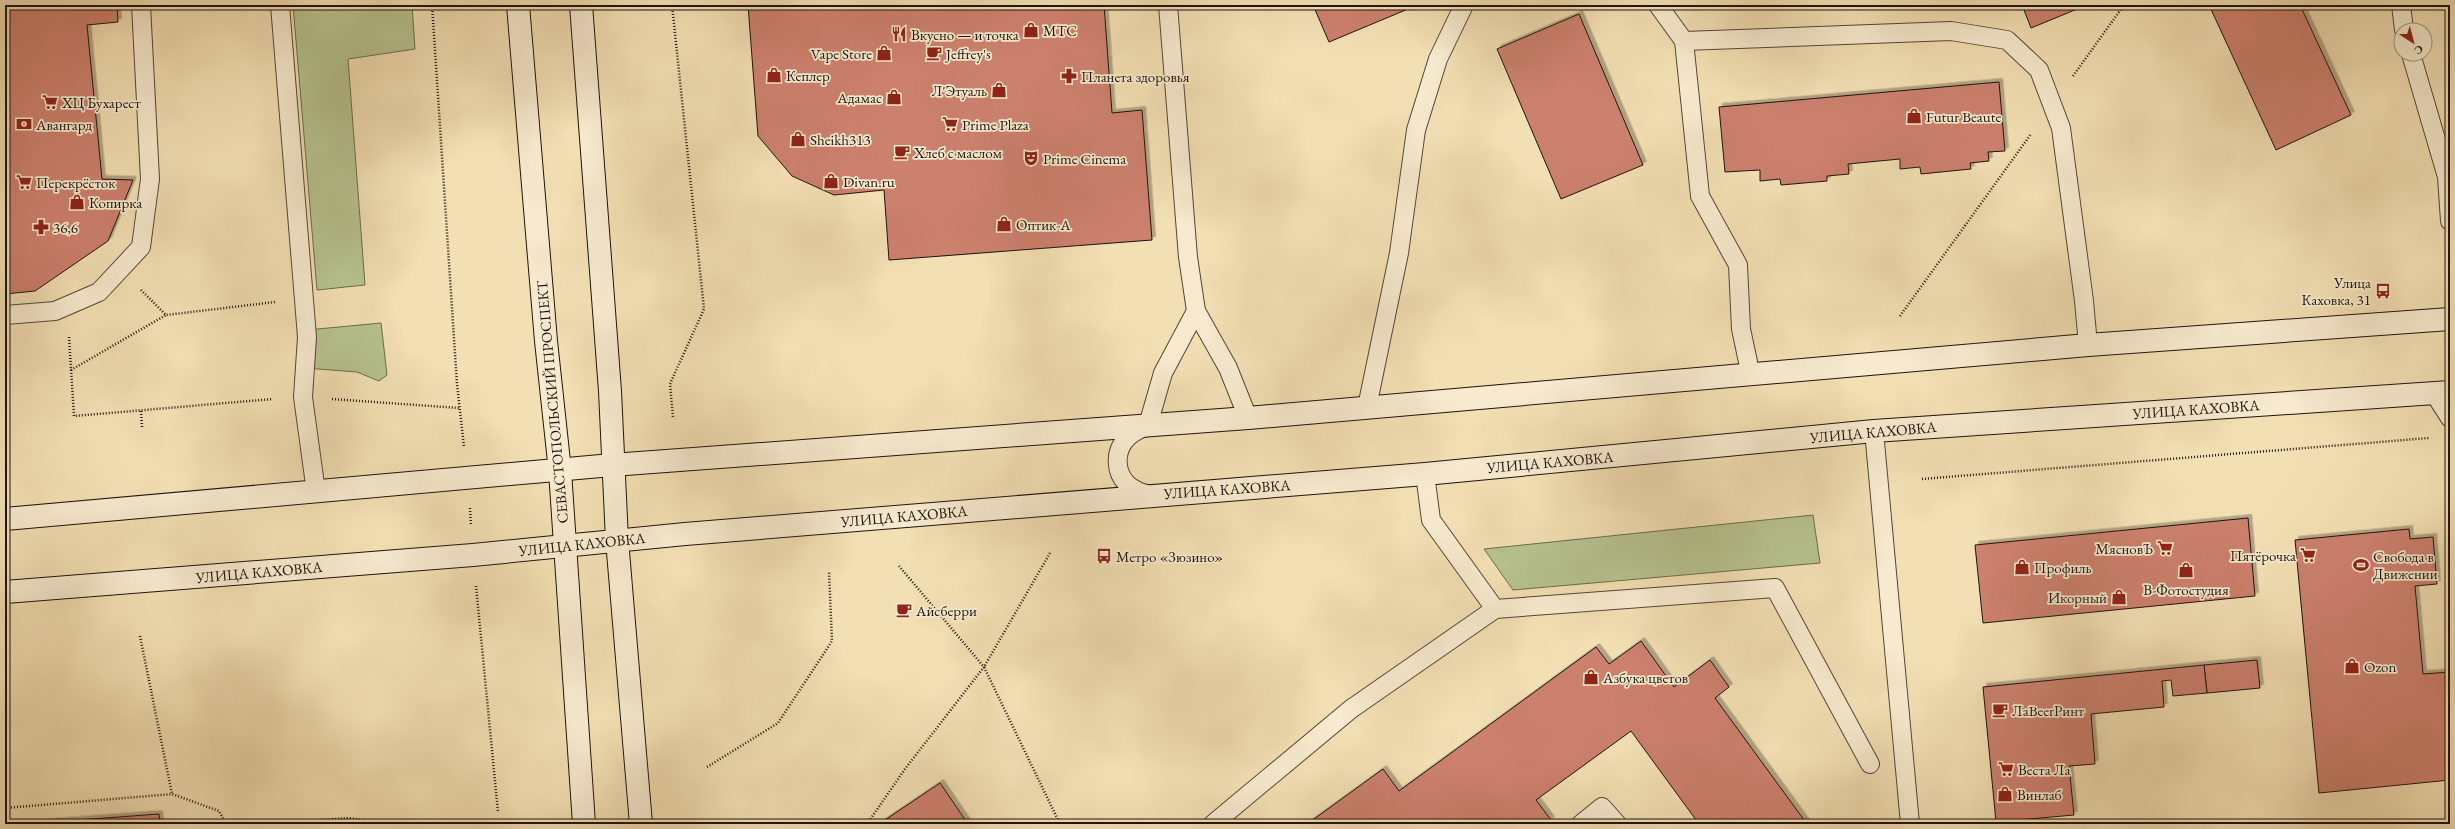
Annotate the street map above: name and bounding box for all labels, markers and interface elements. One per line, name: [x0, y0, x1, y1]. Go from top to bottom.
shop icon: МТС: [1022, 21, 1040, 39]
place label: МТС: [1043, 21, 1077, 40]
north arrow: [2393, 22, 2433, 62]
restaurant icon: Вкусно — и точка: [890, 25, 908, 43]
place label: Вкусно — и точка: [911, 25, 1019, 44]
text: С: [2411, 42, 2426, 58]
place label: Vape Store: [811, 44, 872, 63]
shop icon: Vape Store: [875, 44, 893, 62]
cafe icon: Jeffrey's: [925, 44, 943, 62]
place label: Jeffrey's: [944, 44, 991, 63]
shop icon: Кеплер: [765, 66, 783, 84]
place label: Кеплер: [786, 66, 830, 85]
pharmacy icon: Планета здоровья: [1060, 67, 1078, 85]
place label: Планета здоровья: [1081, 67, 1190, 86]
place label: Л'Этуаль: [932, 81, 987, 100]
shop icon: Л'Этуаль: [990, 81, 1008, 99]
place label: Адамас: [836, 88, 882, 107]
shop icon: Адамас: [885, 88, 903, 106]
supermarket icon: ХЦ Бухарест: [41, 93, 59, 111]
place label: ХЦ Бухарест: [61, 93, 141, 112]
shop icon: Futur Beaute: [1905, 107, 1923, 125]
place label: Futur Beaute: [1926, 107, 2001, 126]
bank icon: Авангард: [15, 115, 33, 133]
place label: Авангард: [35, 115, 92, 134]
supermarket icon: Prime Plaza: [941, 115, 959, 133]
place label: Prime Plaza: [962, 115, 1029, 134]
shop icon: Sheikh313: [789, 130, 807, 148]
place label: Sheikh313: [810, 130, 871, 149]
cafe icon: Хлеб с маслом: [893, 143, 911, 161]
place label: Хлеб с маслом: [913, 143, 1002, 162]
theatre icon: Prime Cinema: [1022, 149, 1040, 167]
place label: Prime Cinema: [1043, 149, 1126, 168]
shop icon: Divan.ru: [822, 172, 840, 190]
place label: Divan.ru: [843, 172, 895, 191]
supermarket icon: Перекрёсток: [15, 173, 33, 191]
place label: Перекрёсток: [36, 173, 115, 192]
shop icon: Копирка: [68, 193, 86, 211]
place label: Копирка: [89, 193, 142, 212]
shop icon: Оптик-А: [995, 215, 1013, 233]
place label: Оптик-А: [1016, 215, 1071, 234]
pharmacy icon: 36,6: [32, 218, 50, 236]
place label: 36,6: [53, 218, 78, 237]
place label: Улица Каховка, 31: [2301, 273, 2371, 309]
street label: СЕВАСТОПОЛЬСКИЙ ПРОСПЕКТ: [532, 279, 572, 524]
bus stop icon: Улица Каховка, 31: [2374, 282, 2392, 300]
street label: УЛИЦА КАХОВКА: [2131, 395, 2261, 423]
street label: УЛИЦА КАХОВКА: [1808, 417, 1938, 447]
street label: УЛИЦА КАХОВКА: [1485, 447, 1615, 477]
street label: УЛИЦА КАХОВКА: [1162, 475, 1292, 503]
street label: УЛИЦА КАХОВКА: [839, 501, 969, 531]
street label: УЛИЦА КАХОВКА: [517, 528, 647, 560]
place label: МясновЪ: [2095, 539, 2153, 558]
supermarket icon: МясновЪ: [2156, 539, 2174, 557]
place label: Пятёрочка: [2230, 546, 2296, 565]
supermarket icon: Пятёрочка: [2299, 546, 2317, 564]
bus stop icon: Метро «Зюзино»: [1095, 547, 1113, 565]
place label: Метро «Зюзино»: [1116, 547, 1223, 566]
place label: Свобода в Движении: [2373, 547, 2438, 583]
sports icon: Свобода в Движении: [2352, 556, 2370, 574]
street label: УЛИЦА КАХОВКА: [194, 557, 324, 587]
shop icon: Профиль: [2013, 558, 2031, 576]
place label: Профиль: [2034, 558, 2092, 577]
shop icon: В-Фотостудия: [2177, 561, 2195, 579]
place label: В-Фотостудия: [2143, 580, 2229, 599]
place label: Икорный: [2048, 588, 2107, 607]
shop icon: Икорный: [2110, 588, 2128, 606]
cafe icon: Айсберри: [895, 601, 913, 619]
place label: Айсберри: [915, 601, 977, 620]
shop icon: Ozon: [2343, 657, 2361, 675]
place label: Ozon: [2364, 657, 2397, 676]
shop icon: Азбука цветов: [1582, 668, 1600, 686]
place label: Азбука цветов: [1602, 668, 1688, 687]
cafe icon: ЛаBeerРинт: [1991, 701, 2009, 719]
place label: ЛаBeerРинт: [2012, 701, 2084, 720]
supermarket icon: Веста Ла: [1997, 760, 2015, 778]
place label: Веста Ла: [2018, 760, 2070, 779]
shop icon: Винлаб: [1996, 785, 2014, 803]
place label: Винлаб: [2017, 785, 2062, 804]

